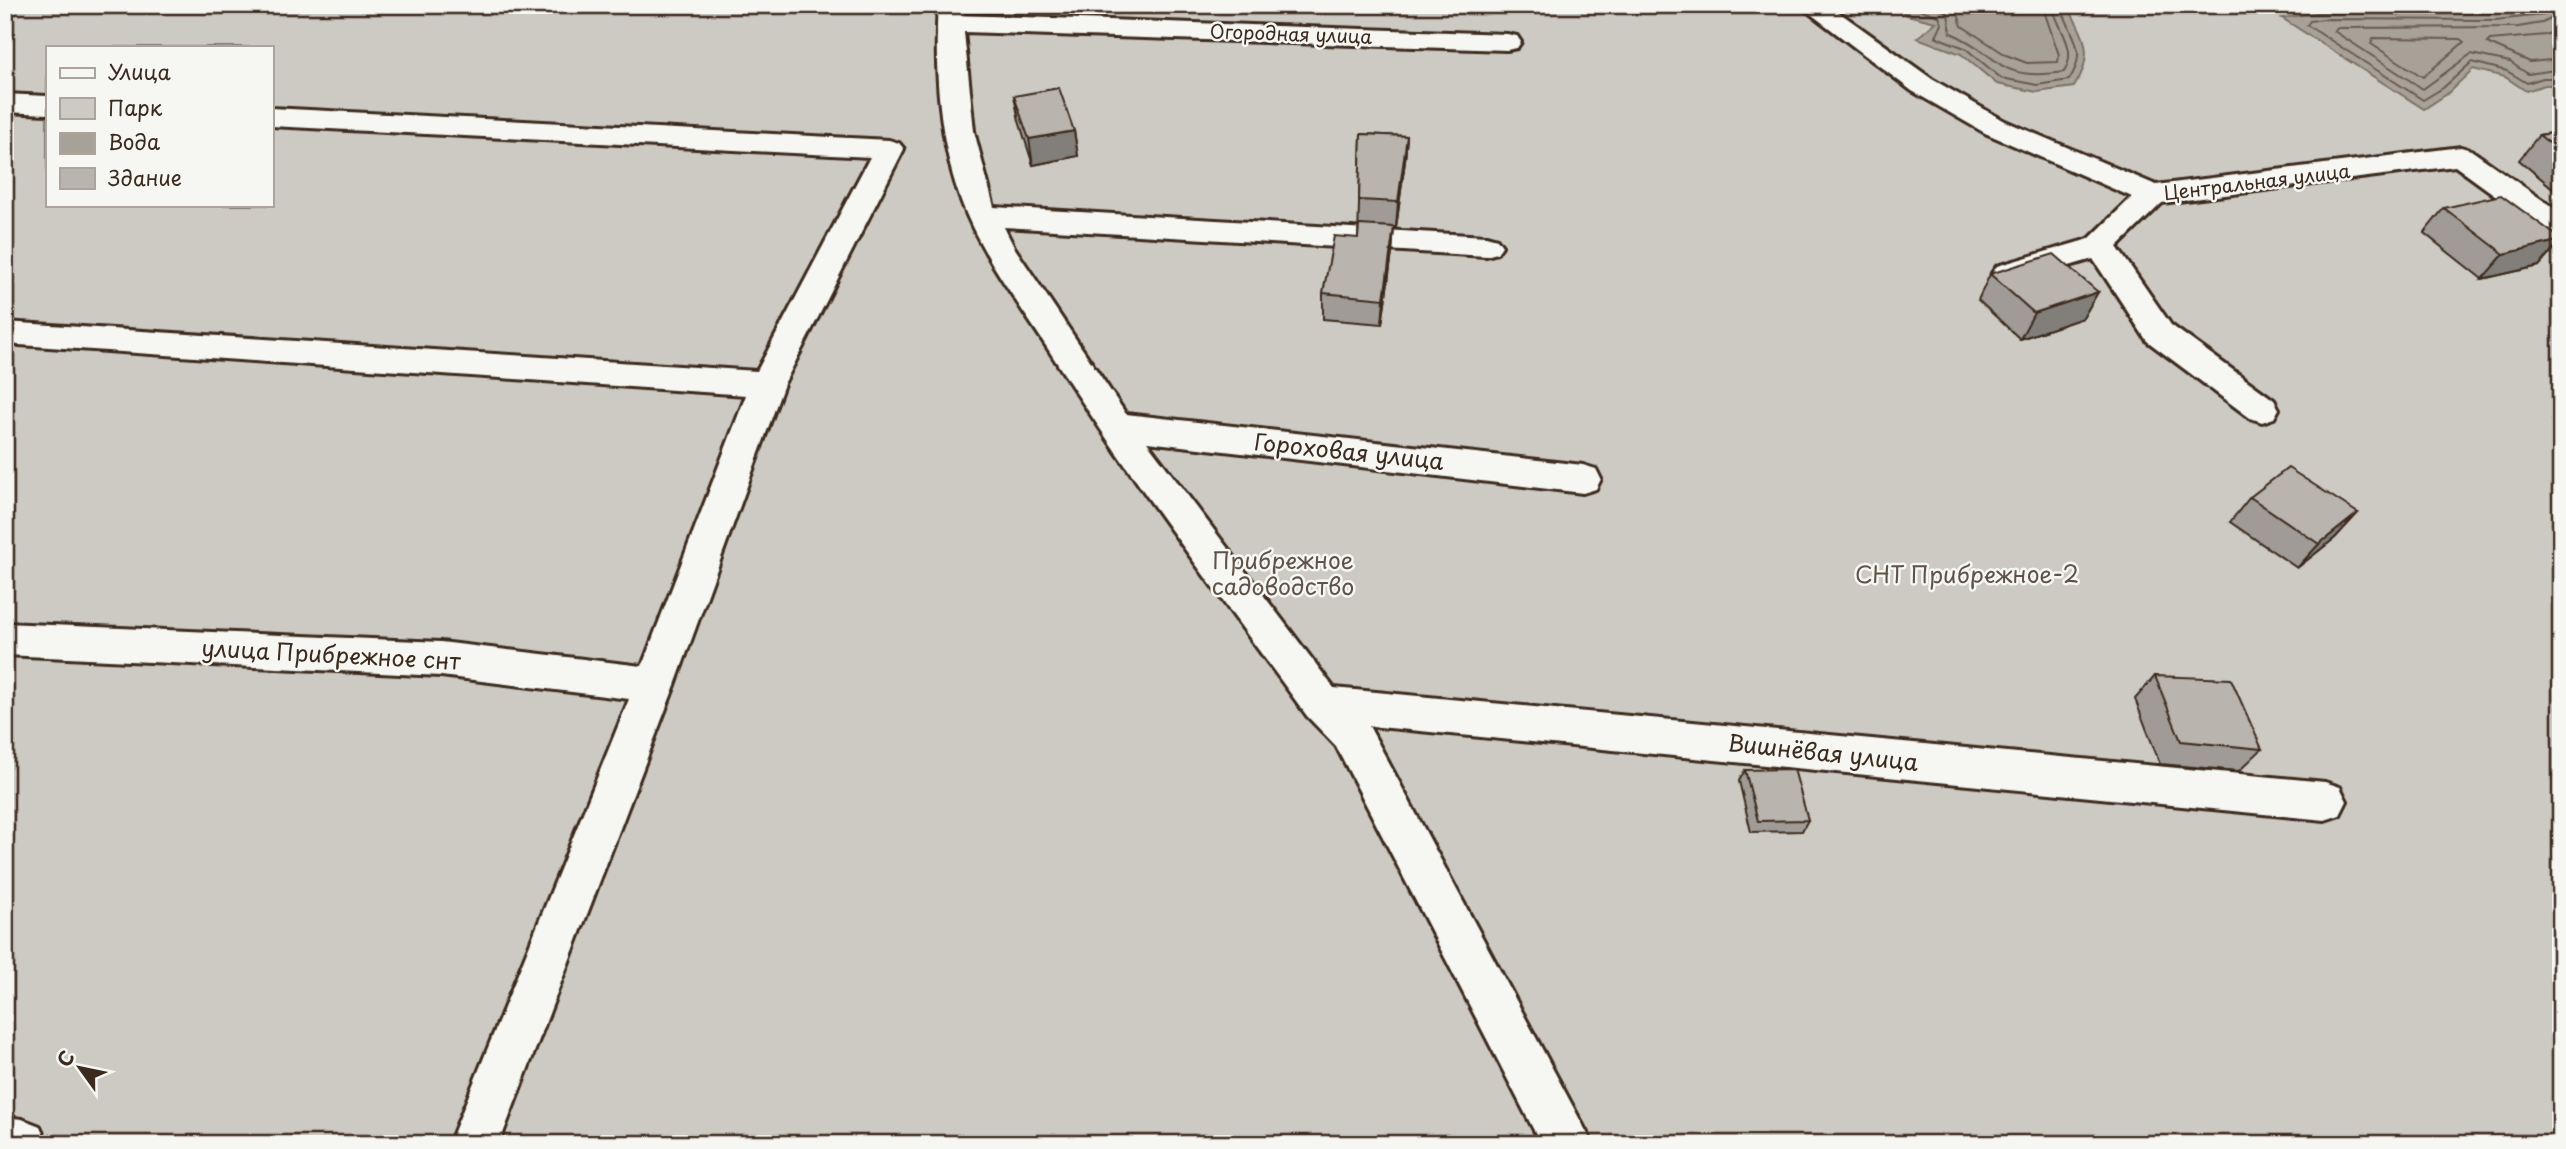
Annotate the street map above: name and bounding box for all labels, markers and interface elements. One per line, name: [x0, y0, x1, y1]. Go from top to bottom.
street label: Огородная улица: [1209, 16, 1373, 50]
legend: [46, 46, 273, 206]
text: Улица: [108, 55, 171, 87]
text: Парк: [108, 91, 163, 123]
text: Вода: [108, 125, 160, 157]
street label: Центральная улица: [2162, 156, 2352, 206]
text: Здание: [108, 161, 182, 193]
street label: Гороховая улица: [1252, 423, 1446, 478]
park label: Прибрежное садоводство: [1212, 542, 1354, 603]
park label: СНТ Прибрежное-2: [1855, 556, 2079, 591]
street label: улица Прибрежное снт: [201, 629, 462, 678]
street label: Вишнёвая улица: [1726, 724, 1921, 779]
north arrow: [46, 1034, 116, 1104]
text: С: [49, 1045, 81, 1072]

